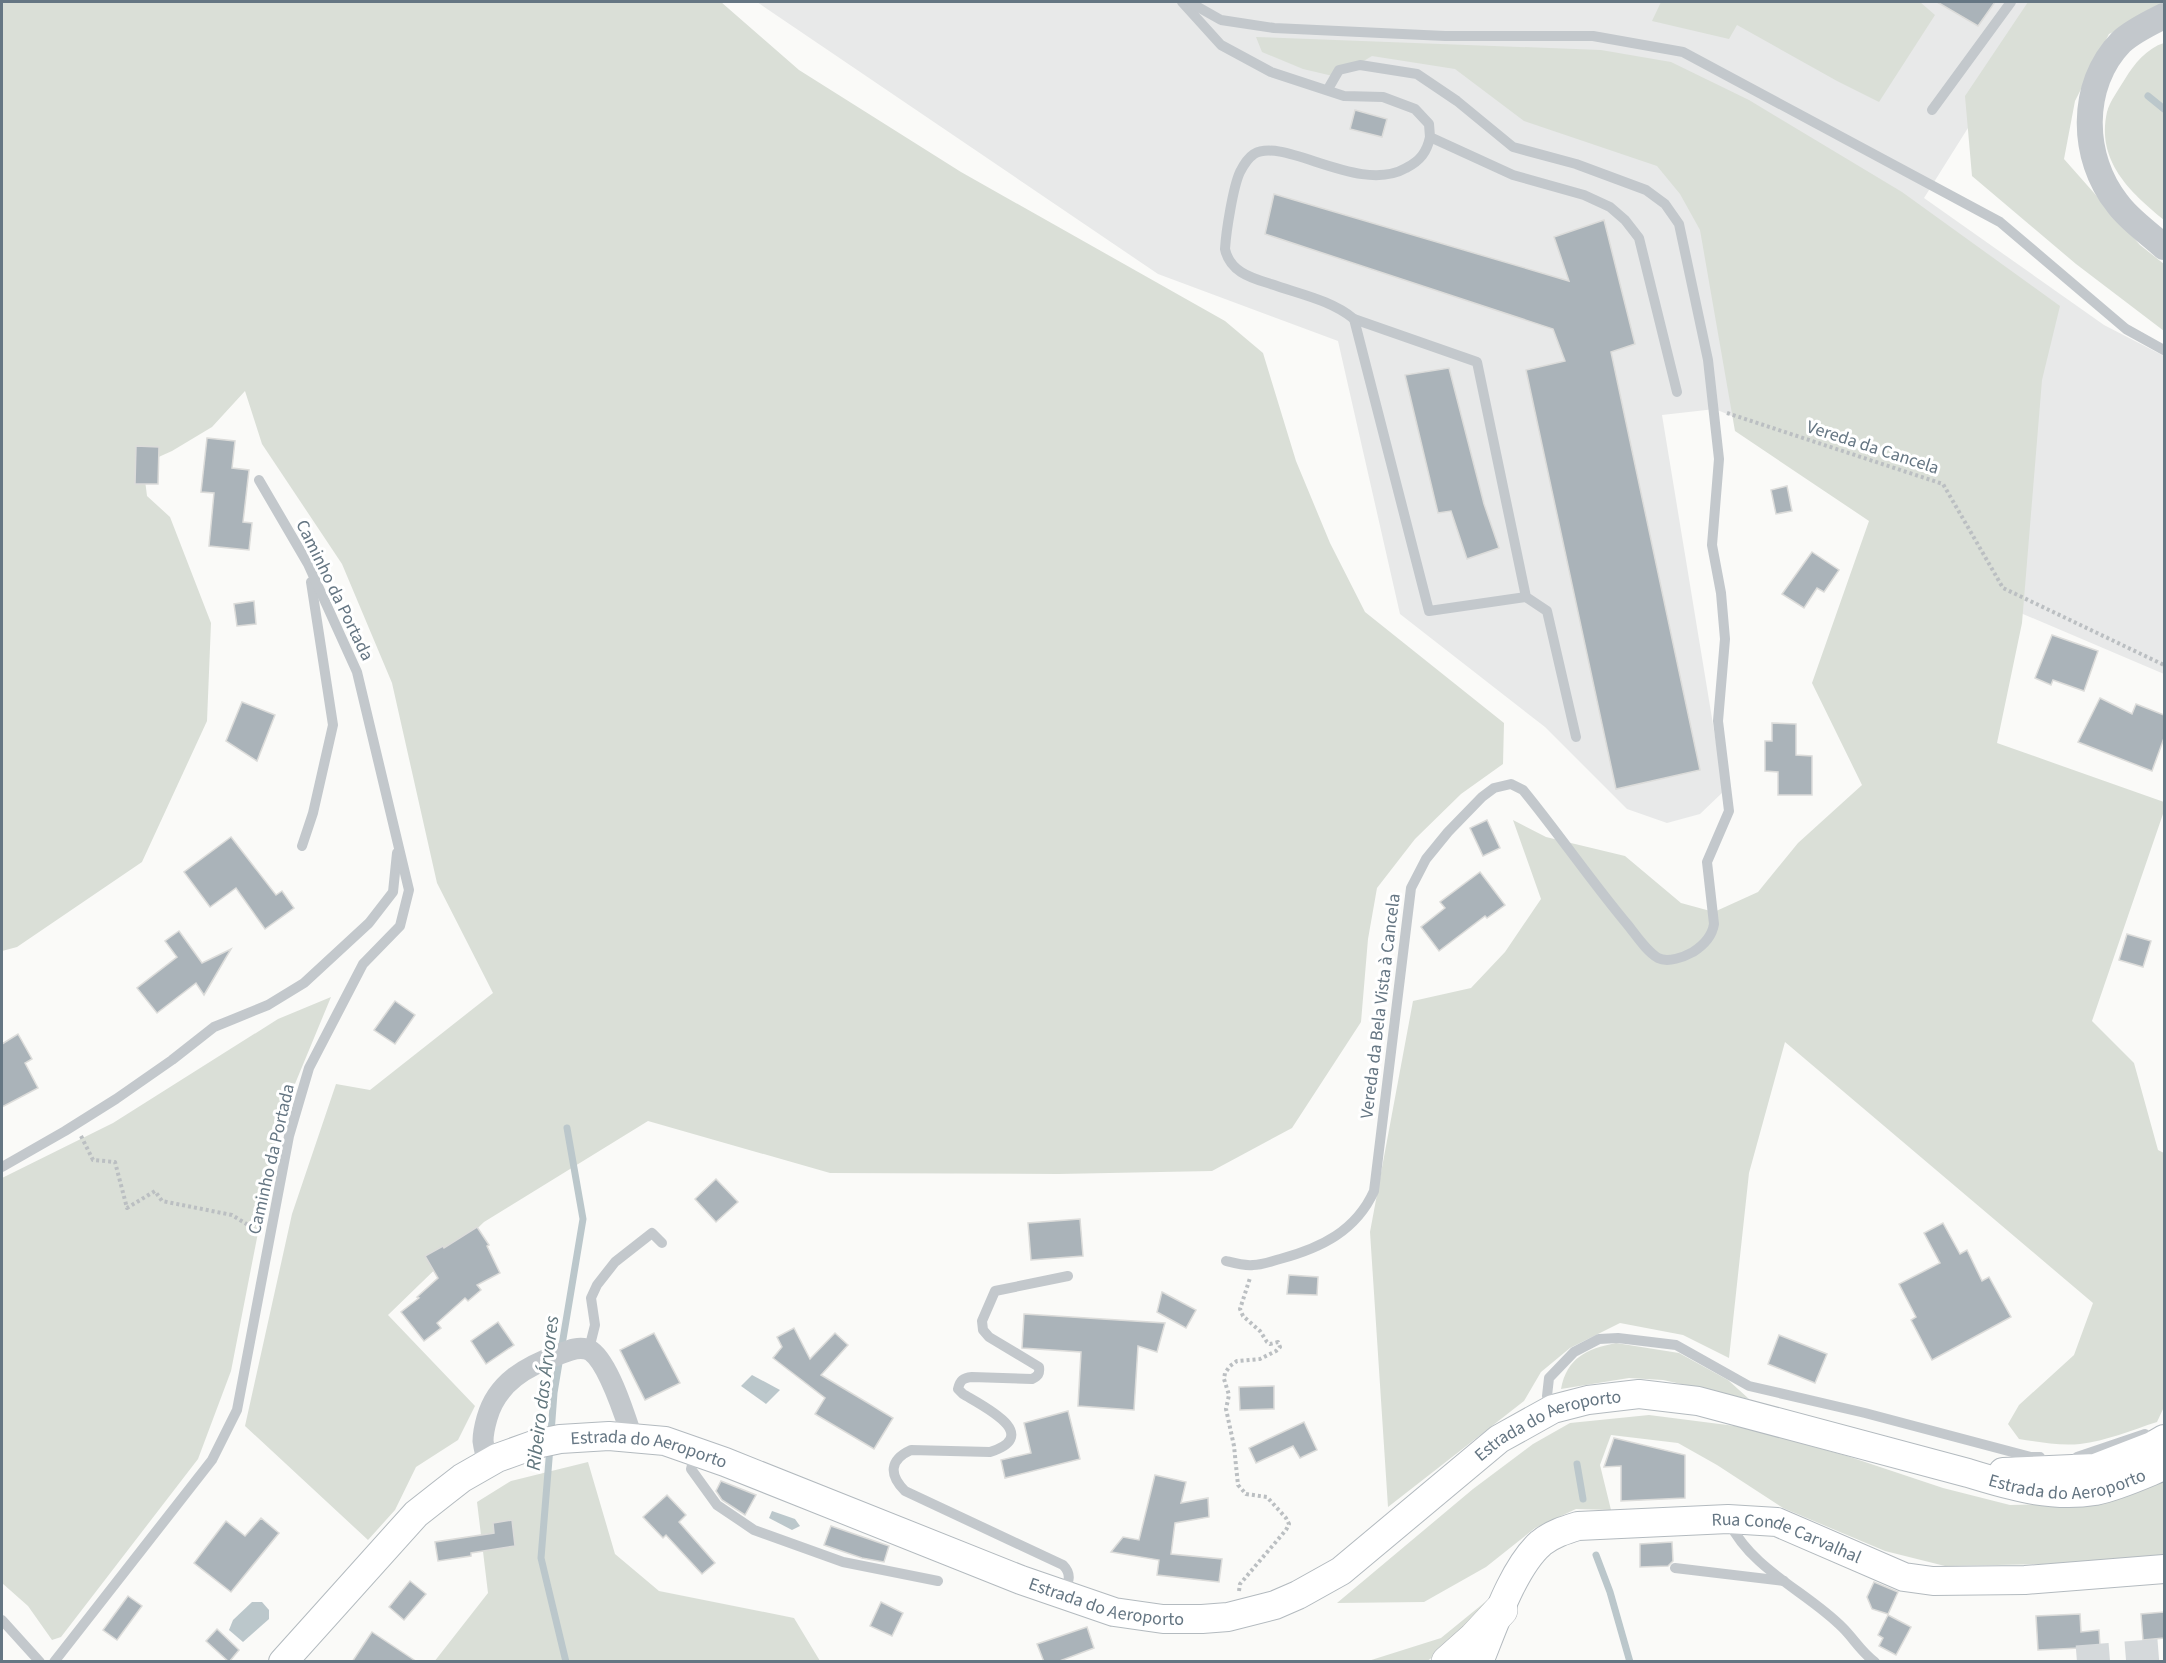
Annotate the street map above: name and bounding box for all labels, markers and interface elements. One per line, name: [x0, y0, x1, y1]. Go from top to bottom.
street label: Vereda da Cancela: [1803, 414, 1942, 481]
street label: Caminho da Portada: [290, 516, 380, 665]
street label: Vereda da Bela Vista à Cancela: [1354, 892, 1407, 1120]
street label: Caminho da Portada: [242, 1081, 301, 1237]
water label: Ribeiro das Árvores: [520, 1314, 566, 1472]
street label: Estrada do Aeroporto: [1469, 1384, 1623, 1467]
street label: Estrada do Aeroporto: [570, 1424, 730, 1475]
street label: Estrada do Aeroporto: [1986, 1463, 2150, 1506]
street label: Rua Conde Carvalhal: [1711, 1507, 1865, 1570]
street label: Estrada do Aeroporto: [1025, 1572, 1184, 1632]

